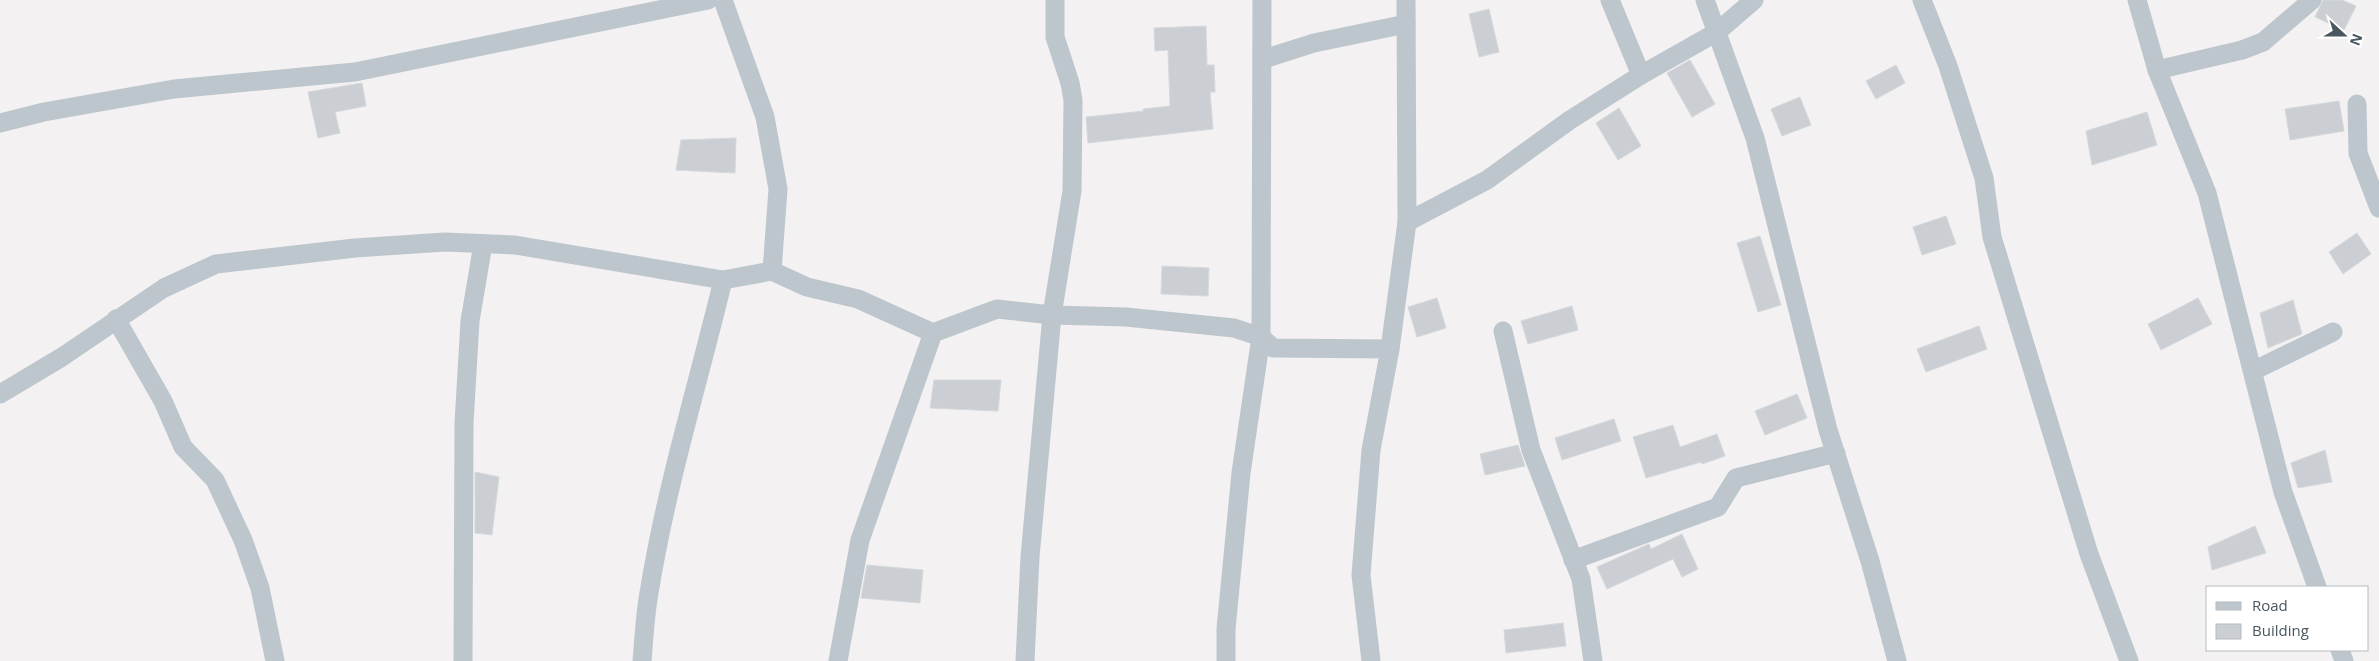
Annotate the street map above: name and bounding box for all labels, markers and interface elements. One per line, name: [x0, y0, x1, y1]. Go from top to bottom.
north arrow: [2319, 10, 2369, 60]
text: N: [2346, 31, 2368, 49]
legend: [2206, 586, 2369, 651]
text: Road: [2252, 595, 2288, 615]
text: Building: [2252, 620, 2309, 640]

